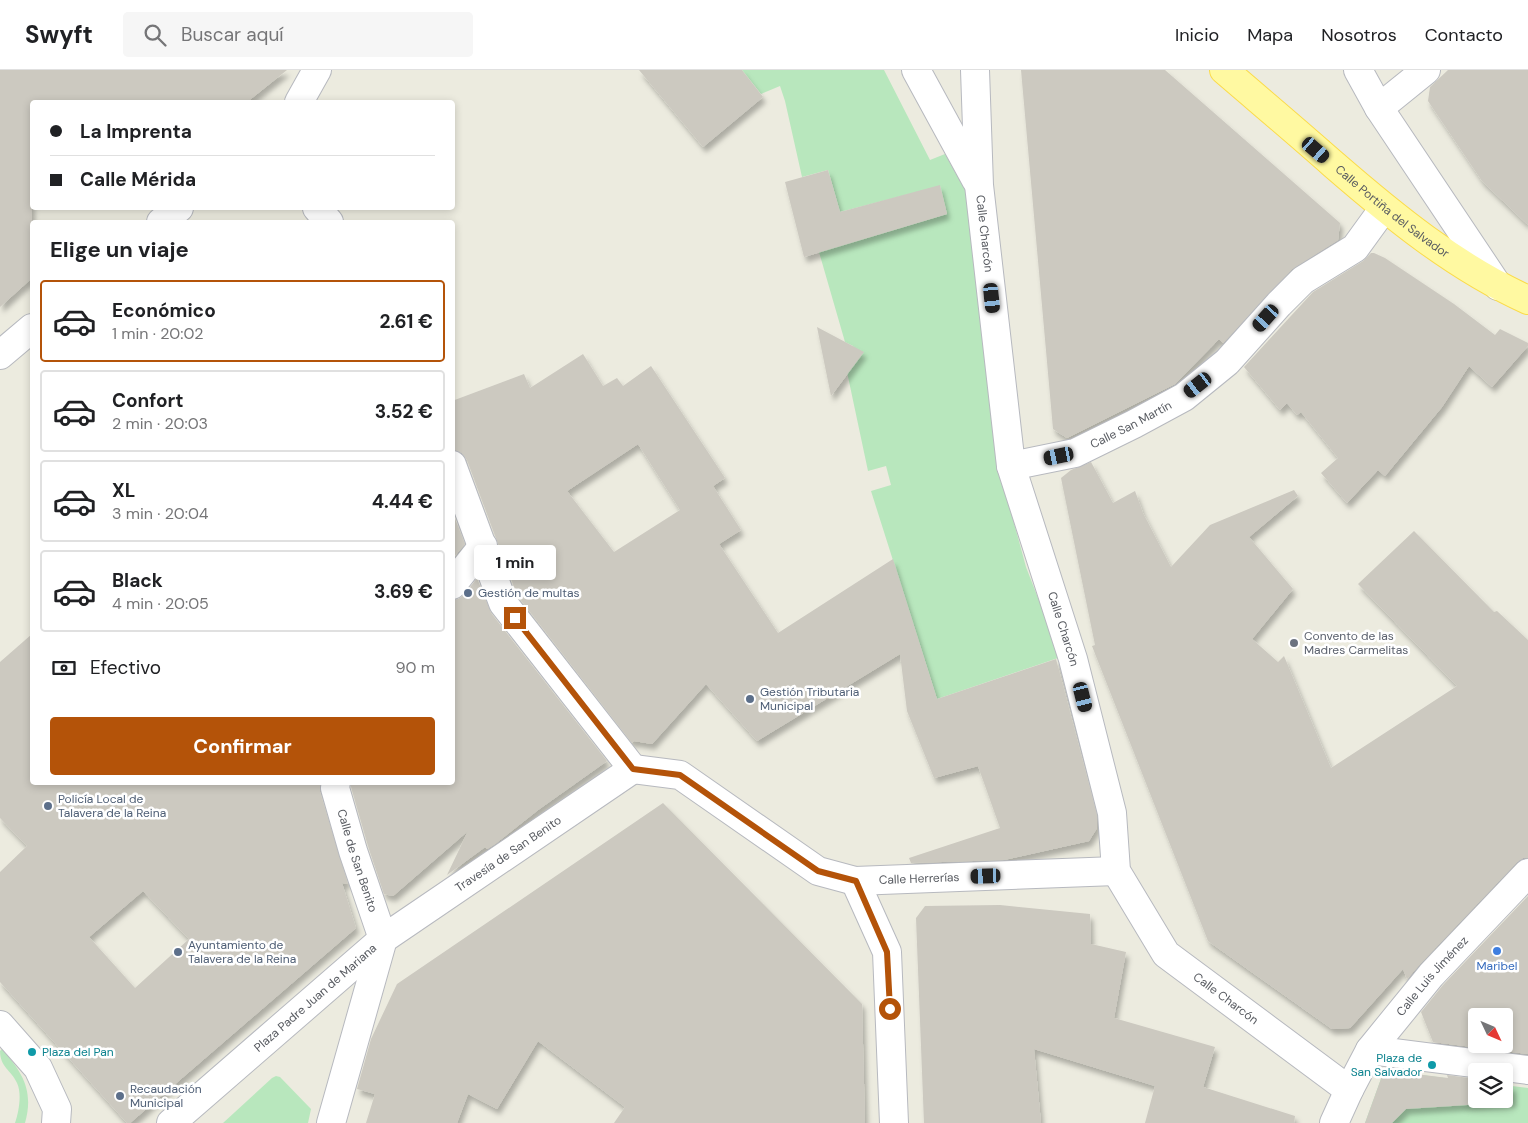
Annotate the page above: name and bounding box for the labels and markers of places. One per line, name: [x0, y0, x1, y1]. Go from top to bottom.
place label: Gestión de multas: [478, 585, 580, 601]
marker: Gestión de multas: [462, 587, 474, 599]
place label: Convento de las Madres Carmelitas: [1304, 628, 1408, 658]
marker: Convento de las Madres Carmelitas: [1288, 637, 1300, 649]
place label: Gestión Tributaria Municipal: [760, 684, 859, 714]
marker: Gestión Tributaria Municipal: [744, 693, 756, 705]
place label: Policía Local de Talavera de la Reina: [58, 791, 166, 821]
marker: Policía Local de Talavera de la Reina: [42, 800, 54, 812]
place label: Ayuntamiento de Talavera de la Reina: [188, 937, 296, 967]
marker: Maribel: [1491, 945, 1503, 957]
marker: Ayuntamiento de Talavera de la Reina: [172, 946, 184, 958]
place label: Maribel: [1477, 958, 1517, 974]
place label: Plaza del Pan: [42, 1044, 114, 1060]
marker: Plaza del Pan: [26, 1046, 38, 1058]
place label: Plaza de San Salvador: [1351, 1050, 1423, 1080]
marker: Plaza de San Salvador: [1426, 1059, 1438, 1071]
place label: Recaudación Municipal: [130, 1081, 202, 1111]
marker: Recaudación Municipal: [114, 1090, 126, 1102]

